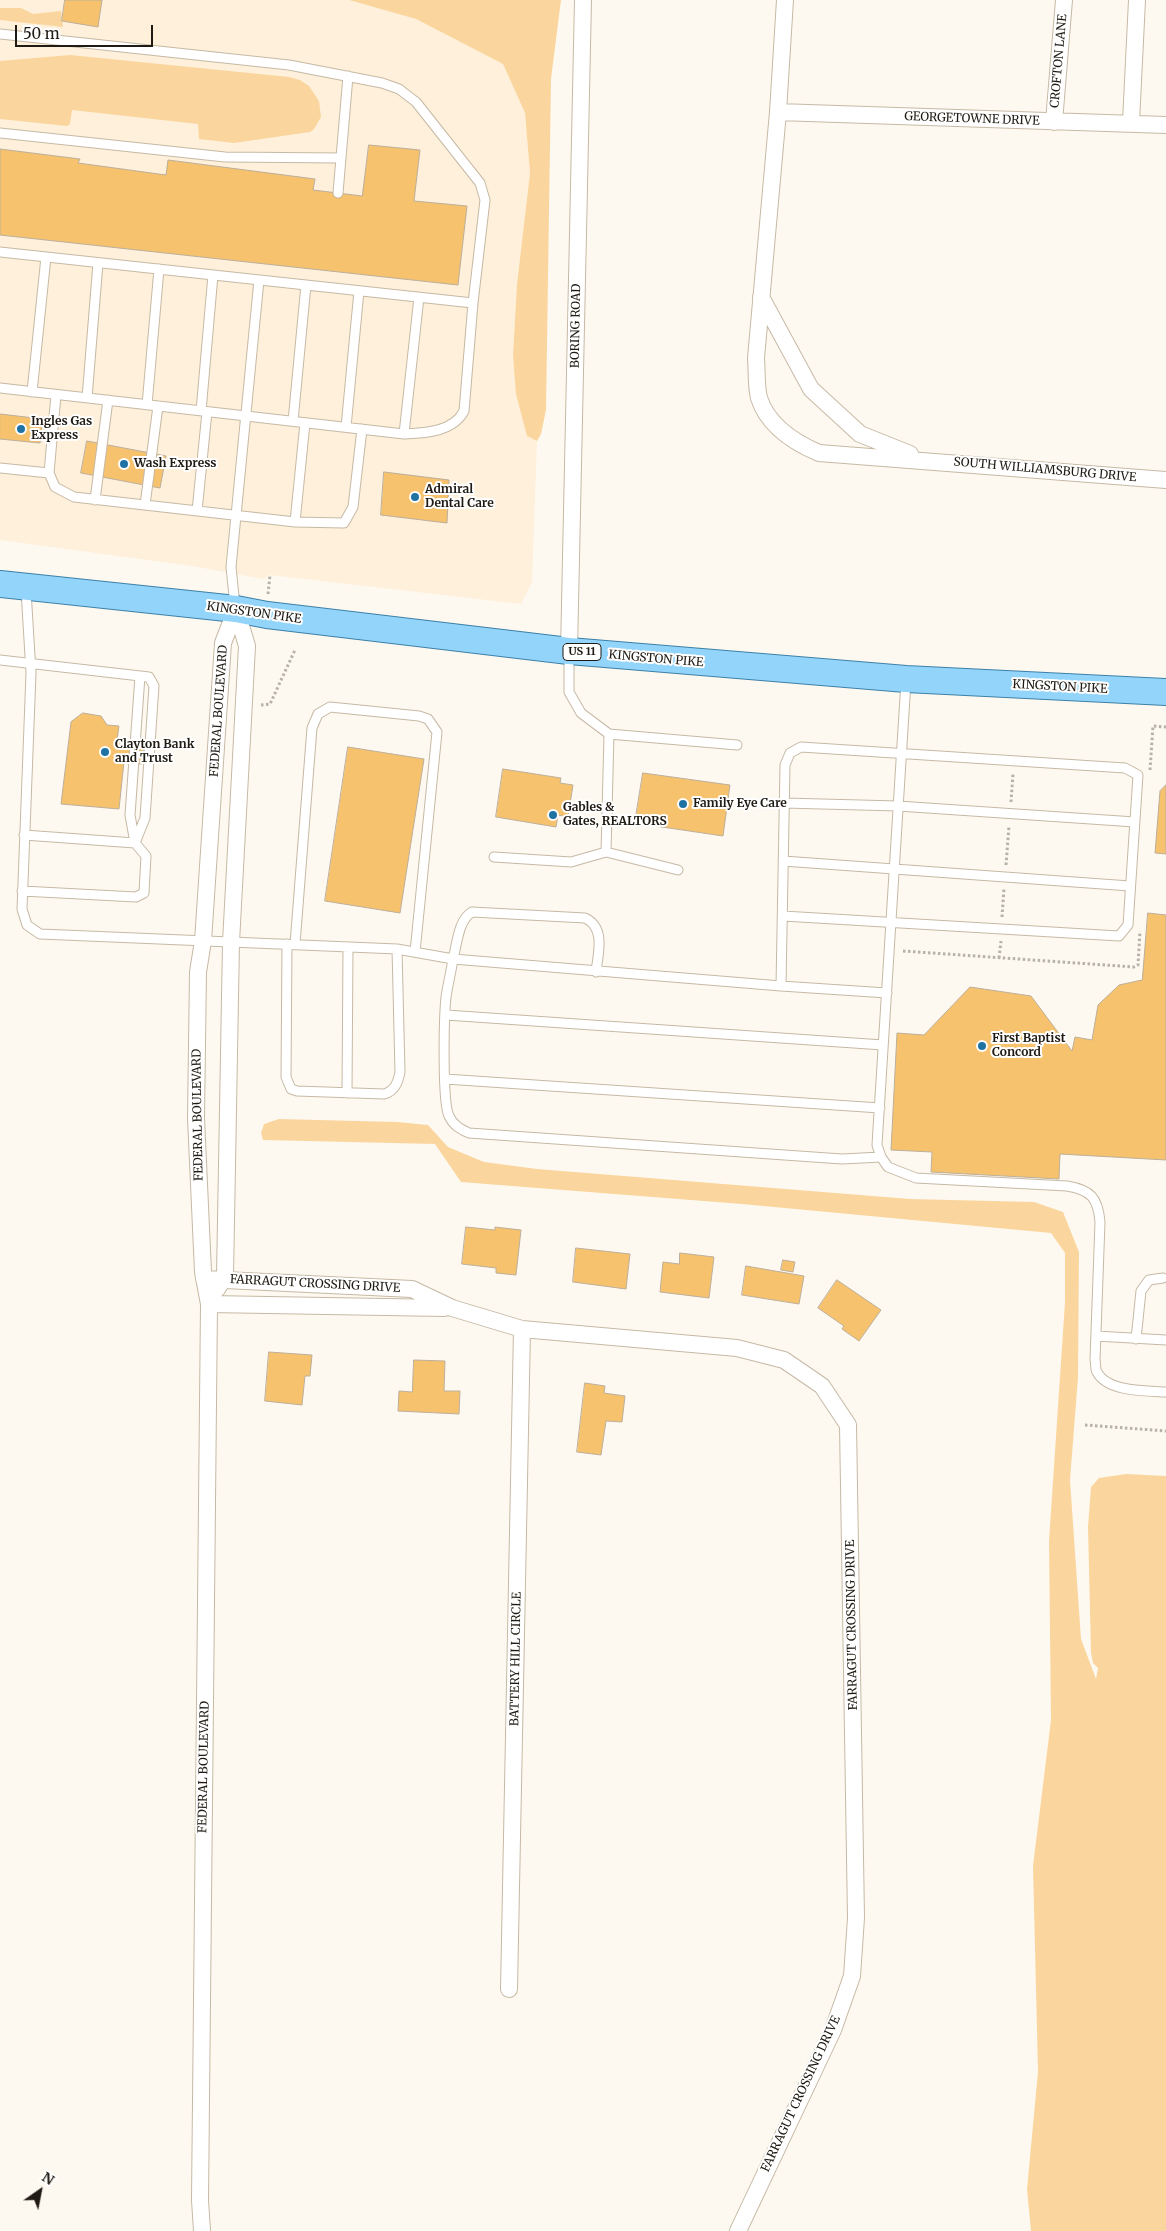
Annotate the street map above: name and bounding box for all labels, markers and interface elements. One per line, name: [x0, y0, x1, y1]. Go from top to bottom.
street label: CROFTON LANE: [1048, 13, 1070, 109]
scale bar: [18, 15, 155, 47]
text: 50 m: [23, 24, 60, 43]
street label: GEORGETOWNE DRIVE: [904, 109, 1040, 129]
street label: BORING ROAD: [568, 284, 584, 368]
place label: Ingles Gas Express: [31, 415, 92, 443]
marker: Ingles Gas Express: [15, 423, 27, 435]
street label: SOUTH WILLIAMSBURG DRIVE: [953, 455, 1137, 485]
place label: Wash Express: [134, 457, 216, 471]
marker: Wash Express: [118, 458, 130, 470]
place label: Admiral Dental Care: [425, 483, 494, 511]
marker: Admiral Dental Care: [409, 491, 421, 503]
street label: KINGSTON PIKE: [206, 599, 302, 627]
street label: FEDERAL BOULEVARD: [207, 644, 231, 778]
road number: US 11: [563, 644, 601, 660]
street label: KINGSTON PIKE: [608, 648, 704, 670]
street label: KINGSTON PIKE: [1012, 677, 1108, 697]
place label: Clayton Bank and Trust: [115, 738, 194, 766]
marker: Clayton Bank and Trust: [99, 746, 111, 758]
place label: Family Eye Care: [693, 797, 787, 811]
marker: Family Eye Care: [677, 798, 689, 810]
place label: Gables & Gates, REALTORS: [563, 801, 667, 829]
marker: Gables & Gates, REALTORS: [547, 809, 559, 821]
place label: First Baptist Concord: [992, 1032, 1065, 1060]
marker: First Baptist Concord: [976, 1040, 988, 1052]
street label: FEDERAL BOULEVARD: [190, 1049, 206, 1181]
street label: FARRAGUT CROSSING DRIVE: [229, 1272, 401, 1296]
street label: FARRAGUT CROSSING DRIVE: [843, 1540, 861, 1710]
street label: BATTERY HILL CIRCLE: [508, 1592, 524, 1726]
street label: FEDERAL BOULEVARD: [196, 1701, 212, 1833]
street label: FARRAGUT CROSSING DRIVE: [758, 2014, 844, 2174]
north arrow: [15, 2166, 65, 2216]
text: N: [39, 2168, 58, 2189]

